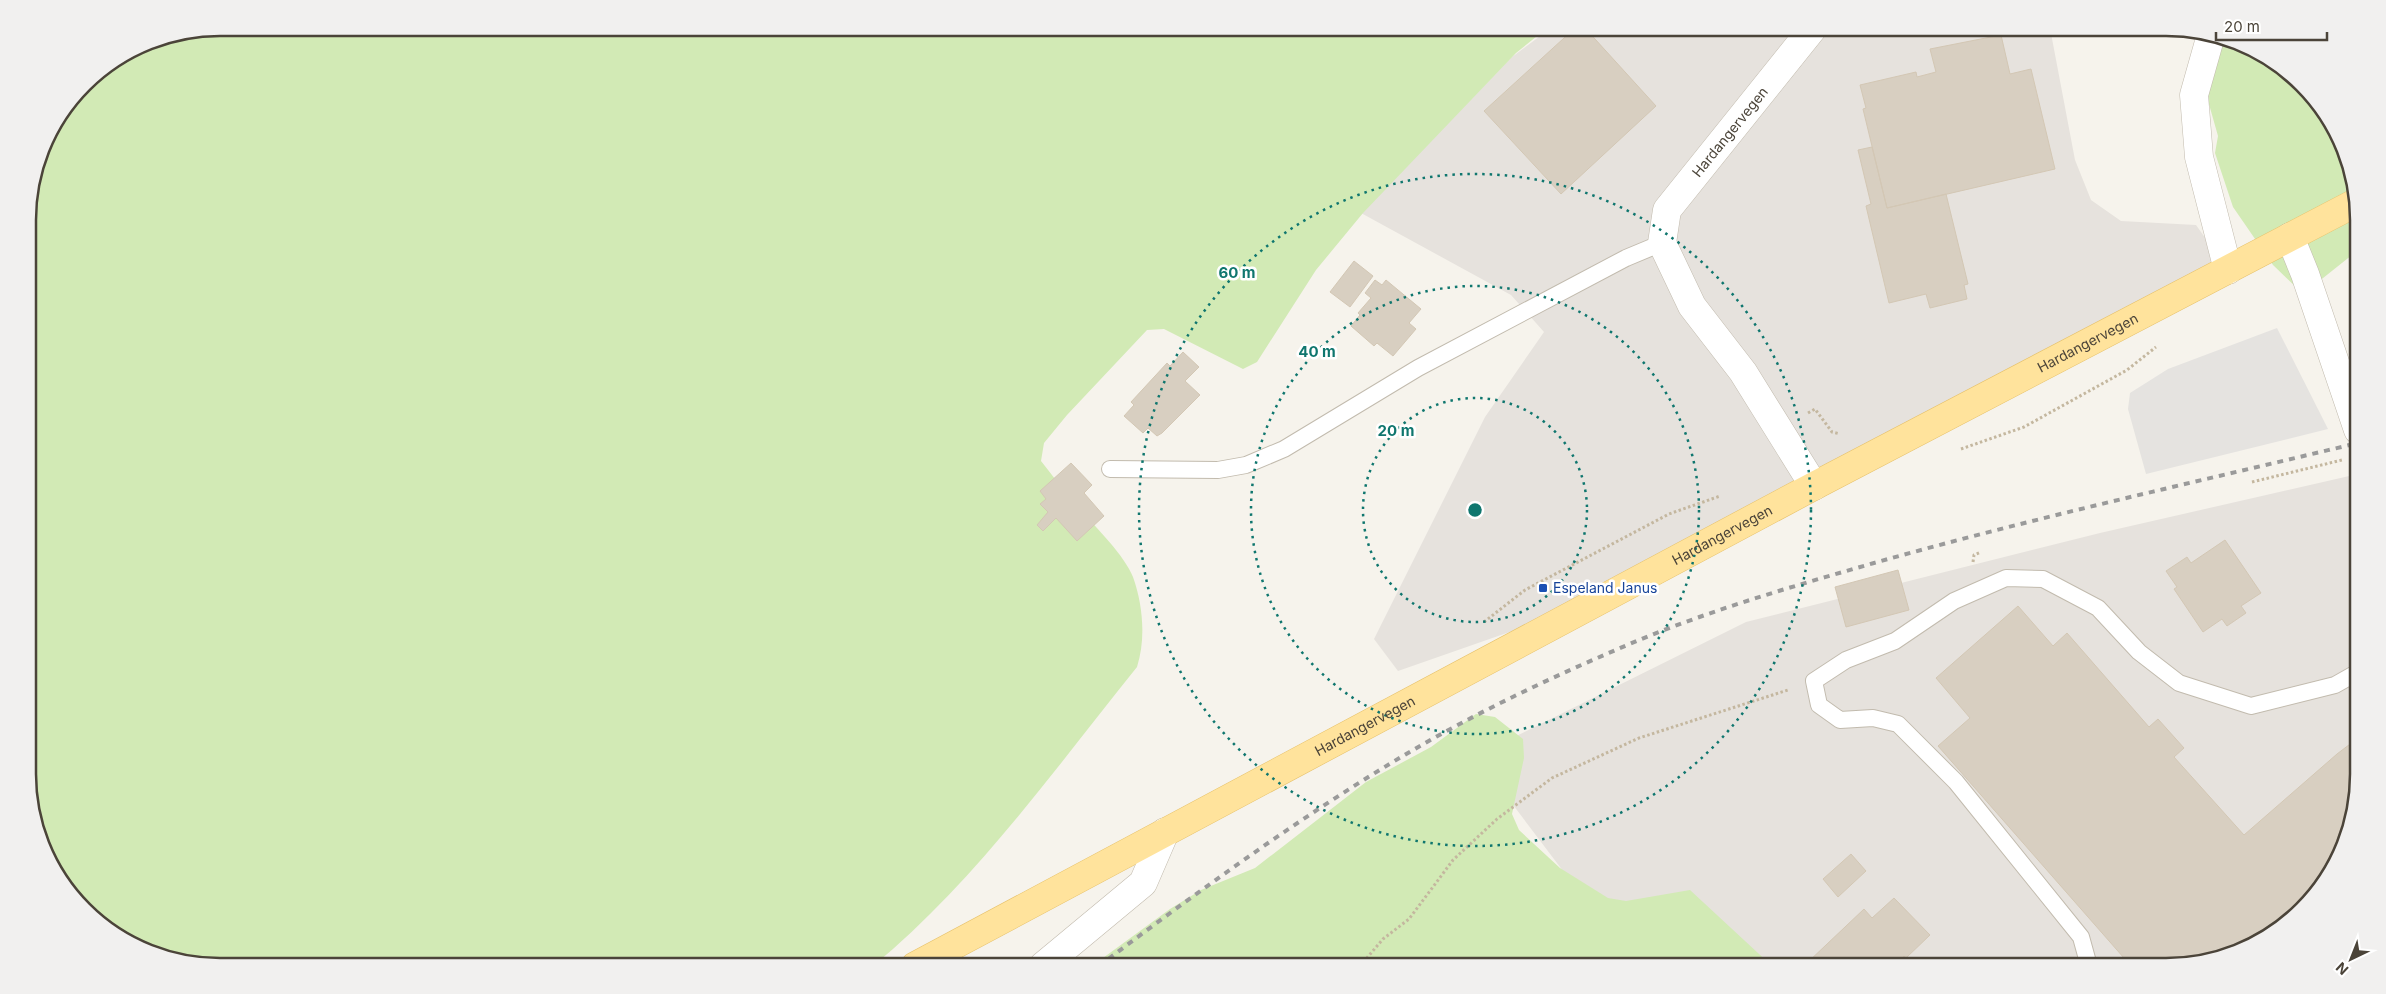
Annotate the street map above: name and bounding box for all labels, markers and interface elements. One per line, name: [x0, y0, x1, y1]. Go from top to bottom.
scale bar: [2216, 10, 2327, 42]
text: 20 m: [2224, 17, 2260, 36]
street label: Hardangervegen: [1688, 83, 1771, 180]
text: 60 m: [1218, 263, 1256, 282]
street label: Hardangervegen: [2034, 309, 2141, 376]
text: 40 m: [1298, 342, 1336, 361]
text: 20 m: [1378, 421, 1414, 440]
centre of rings: [1466, 501, 1484, 519]
street label: Hardangervegen: [1669, 501, 1775, 568]
place label: Espeland Janus: [1553, 579, 1657, 596]
marker: Espeland Janus: [1537, 582, 1549, 594]
street label: Hardangervegen: [1312, 692, 1418, 759]
north arrow: [2326, 934, 2376, 984]
text: N: [2332, 959, 2351, 979]

